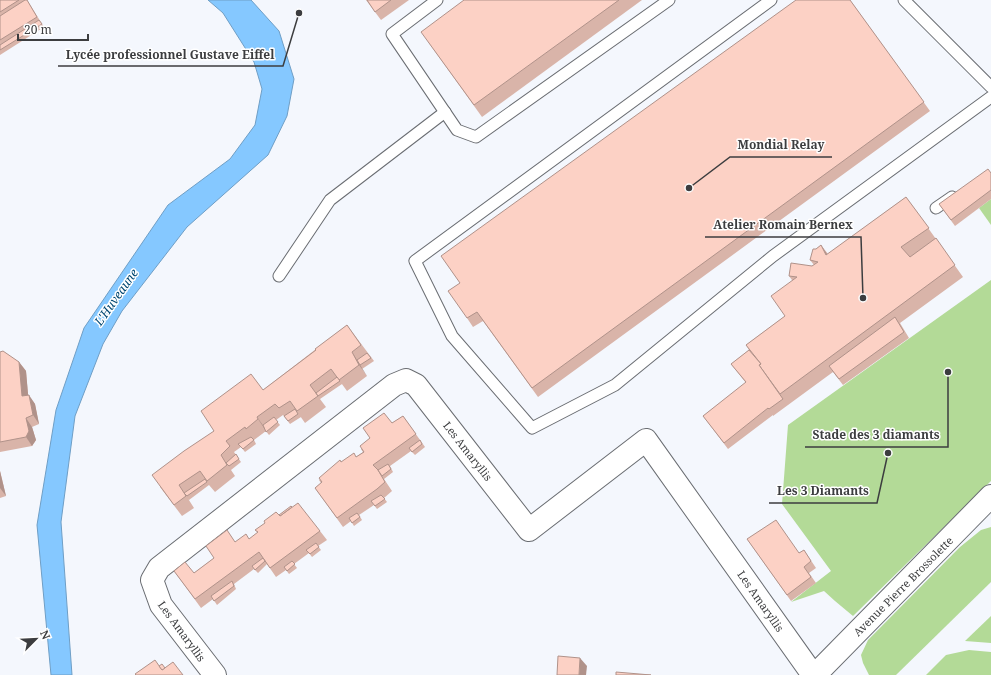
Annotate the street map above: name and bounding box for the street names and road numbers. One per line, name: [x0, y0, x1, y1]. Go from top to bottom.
street label: Les Amaryllis: [440, 418, 496, 484]
street label: Avenue Pierre Brossolette: [850, 533, 956, 639]
street label: Les Amaryllis: [734, 567, 788, 635]
street label: Les Amaryllis: [155, 598, 209, 664]

